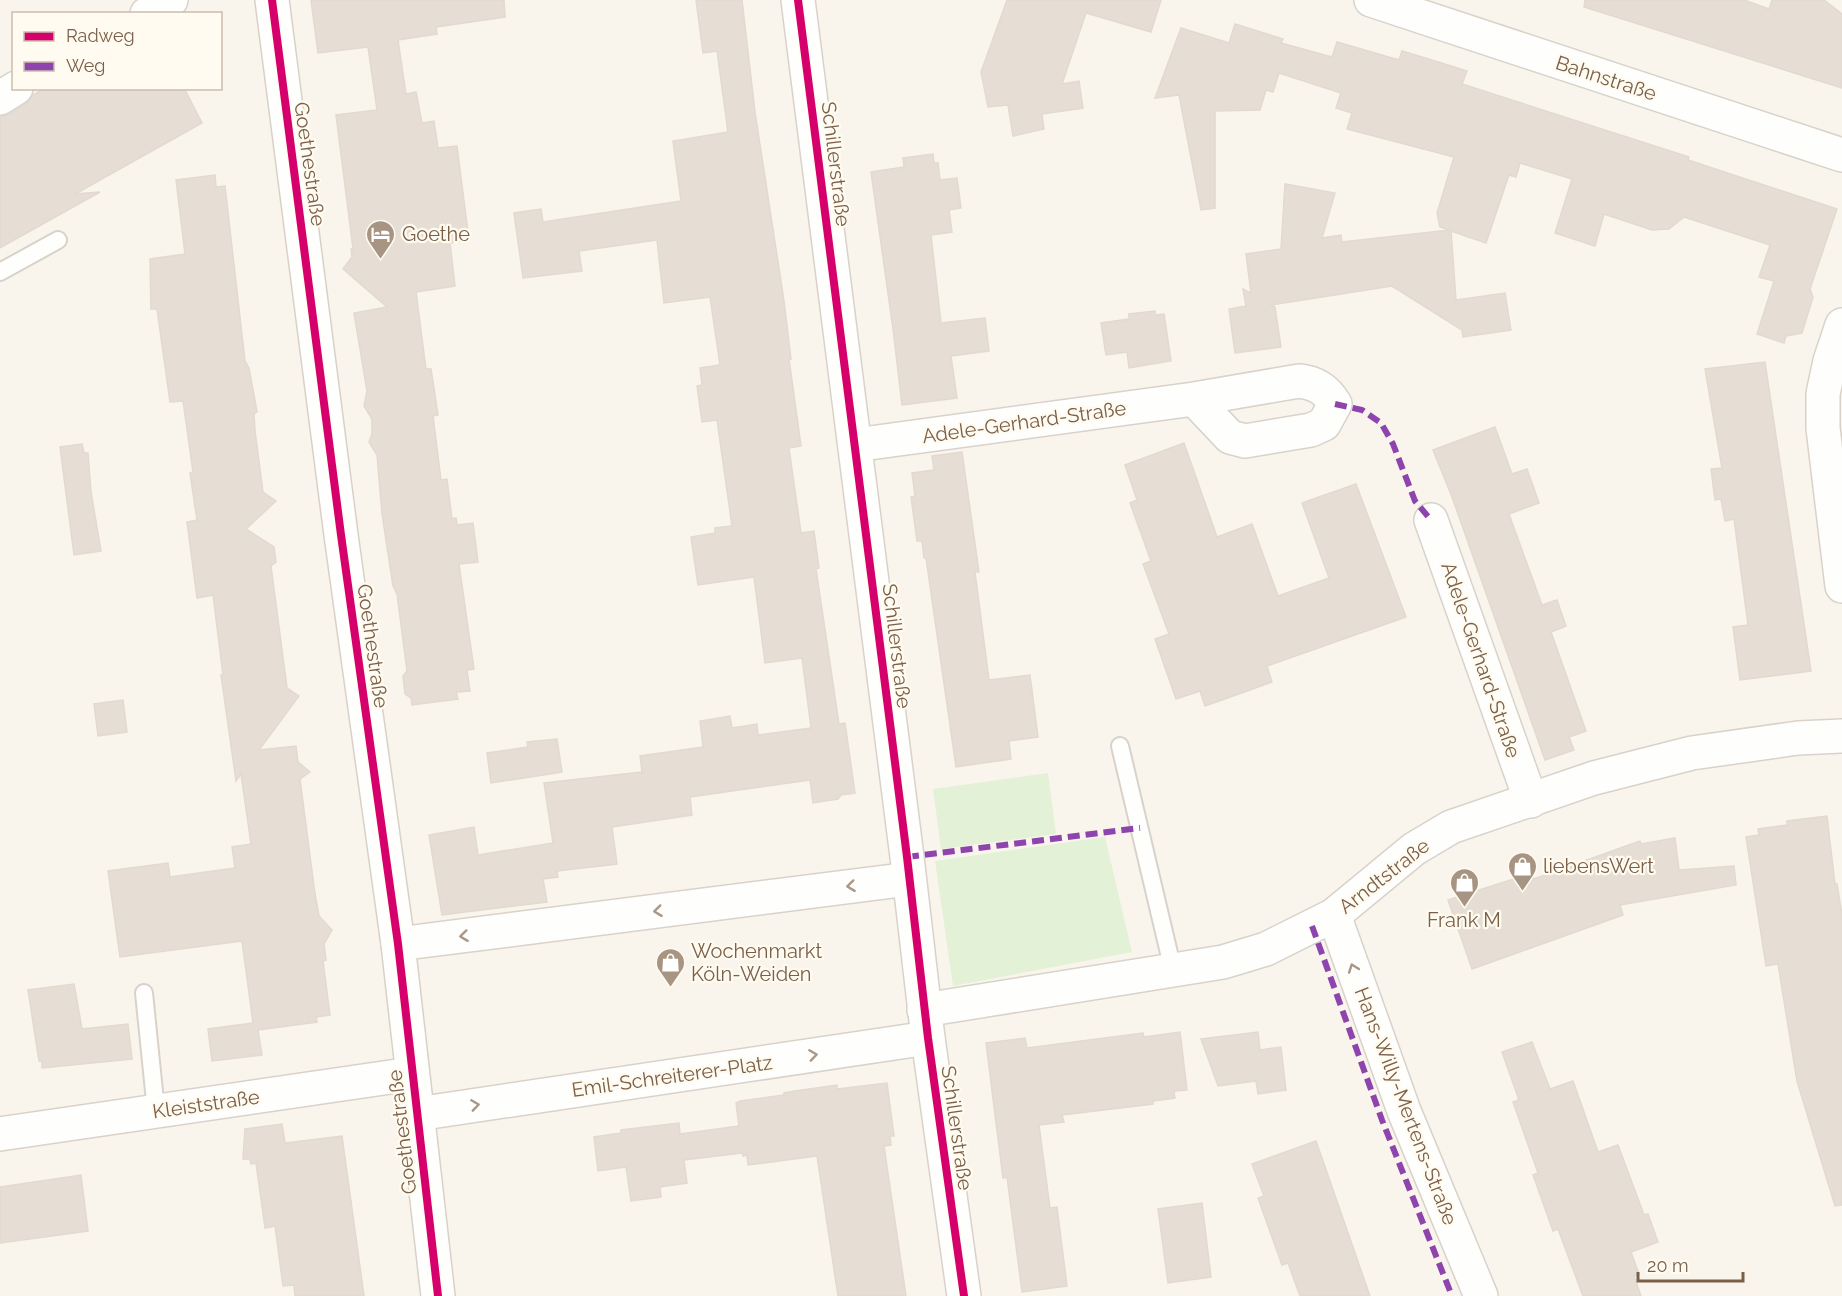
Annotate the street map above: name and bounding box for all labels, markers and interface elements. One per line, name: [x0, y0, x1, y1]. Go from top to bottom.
legend: [12, 12, 222, 90]
text: Radweg: [66, 25, 135, 46]
street label: Bahnstraße: [1553, 50, 1660, 106]
text: Weg: [66, 55, 105, 76]
street label: Goethestraße: [289, 100, 331, 228]
street label: Schillerstraße: [816, 100, 856, 228]
hotel icon: Goethe: [365, 218, 397, 260]
place label: Goethe: [402, 222, 470, 246]
street label: Adele-Gerhard-Straße: [921, 396, 1128, 448]
street label: Adele-Gerhard-Straße: [1436, 559, 1526, 761]
street label: Goethestraße: [352, 582, 394, 710]
street label: Schillerstraße: [877, 582, 917, 710]
street label: Arndtstraße: [1334, 833, 1434, 919]
shop icon: liebensWert: [1506, 850, 1538, 892]
place label: liebensWert: [1543, 854, 1654, 878]
shop icon: Frank M: [1448, 866, 1480, 908]
one-way arrow: [846, 879, 856, 892]
one-way arrow: [653, 904, 662, 917]
place label: Frank M: [1427, 908, 1501, 932]
one-way arrow: [460, 929, 469, 941]
place label: Wochenmarkt Köln-Weiden: [691, 939, 822, 986]
shop icon: Wochenmarkt Köln-Weiden: [654, 946, 686, 988]
one-way arrow: [1347, 963, 1360, 974]
street label: Hans-Willy-Mertens-Straße: [1349, 984, 1463, 1229]
one-way arrow: [808, 1049, 818, 1062]
street label: Emil-Schreiterer-Platz: [570, 1050, 774, 1102]
street label: Schillerstraße: [936, 1064, 978, 1192]
street label: Goethestraße: [382, 1068, 422, 1195]
street label: Kleiststraße: [151, 1085, 261, 1123]
one-way arrow: [470, 1100, 479, 1112]
scale bar: [1638, 1245, 1743, 1283]
text: 20 m: [1647, 1255, 1689, 1276]

